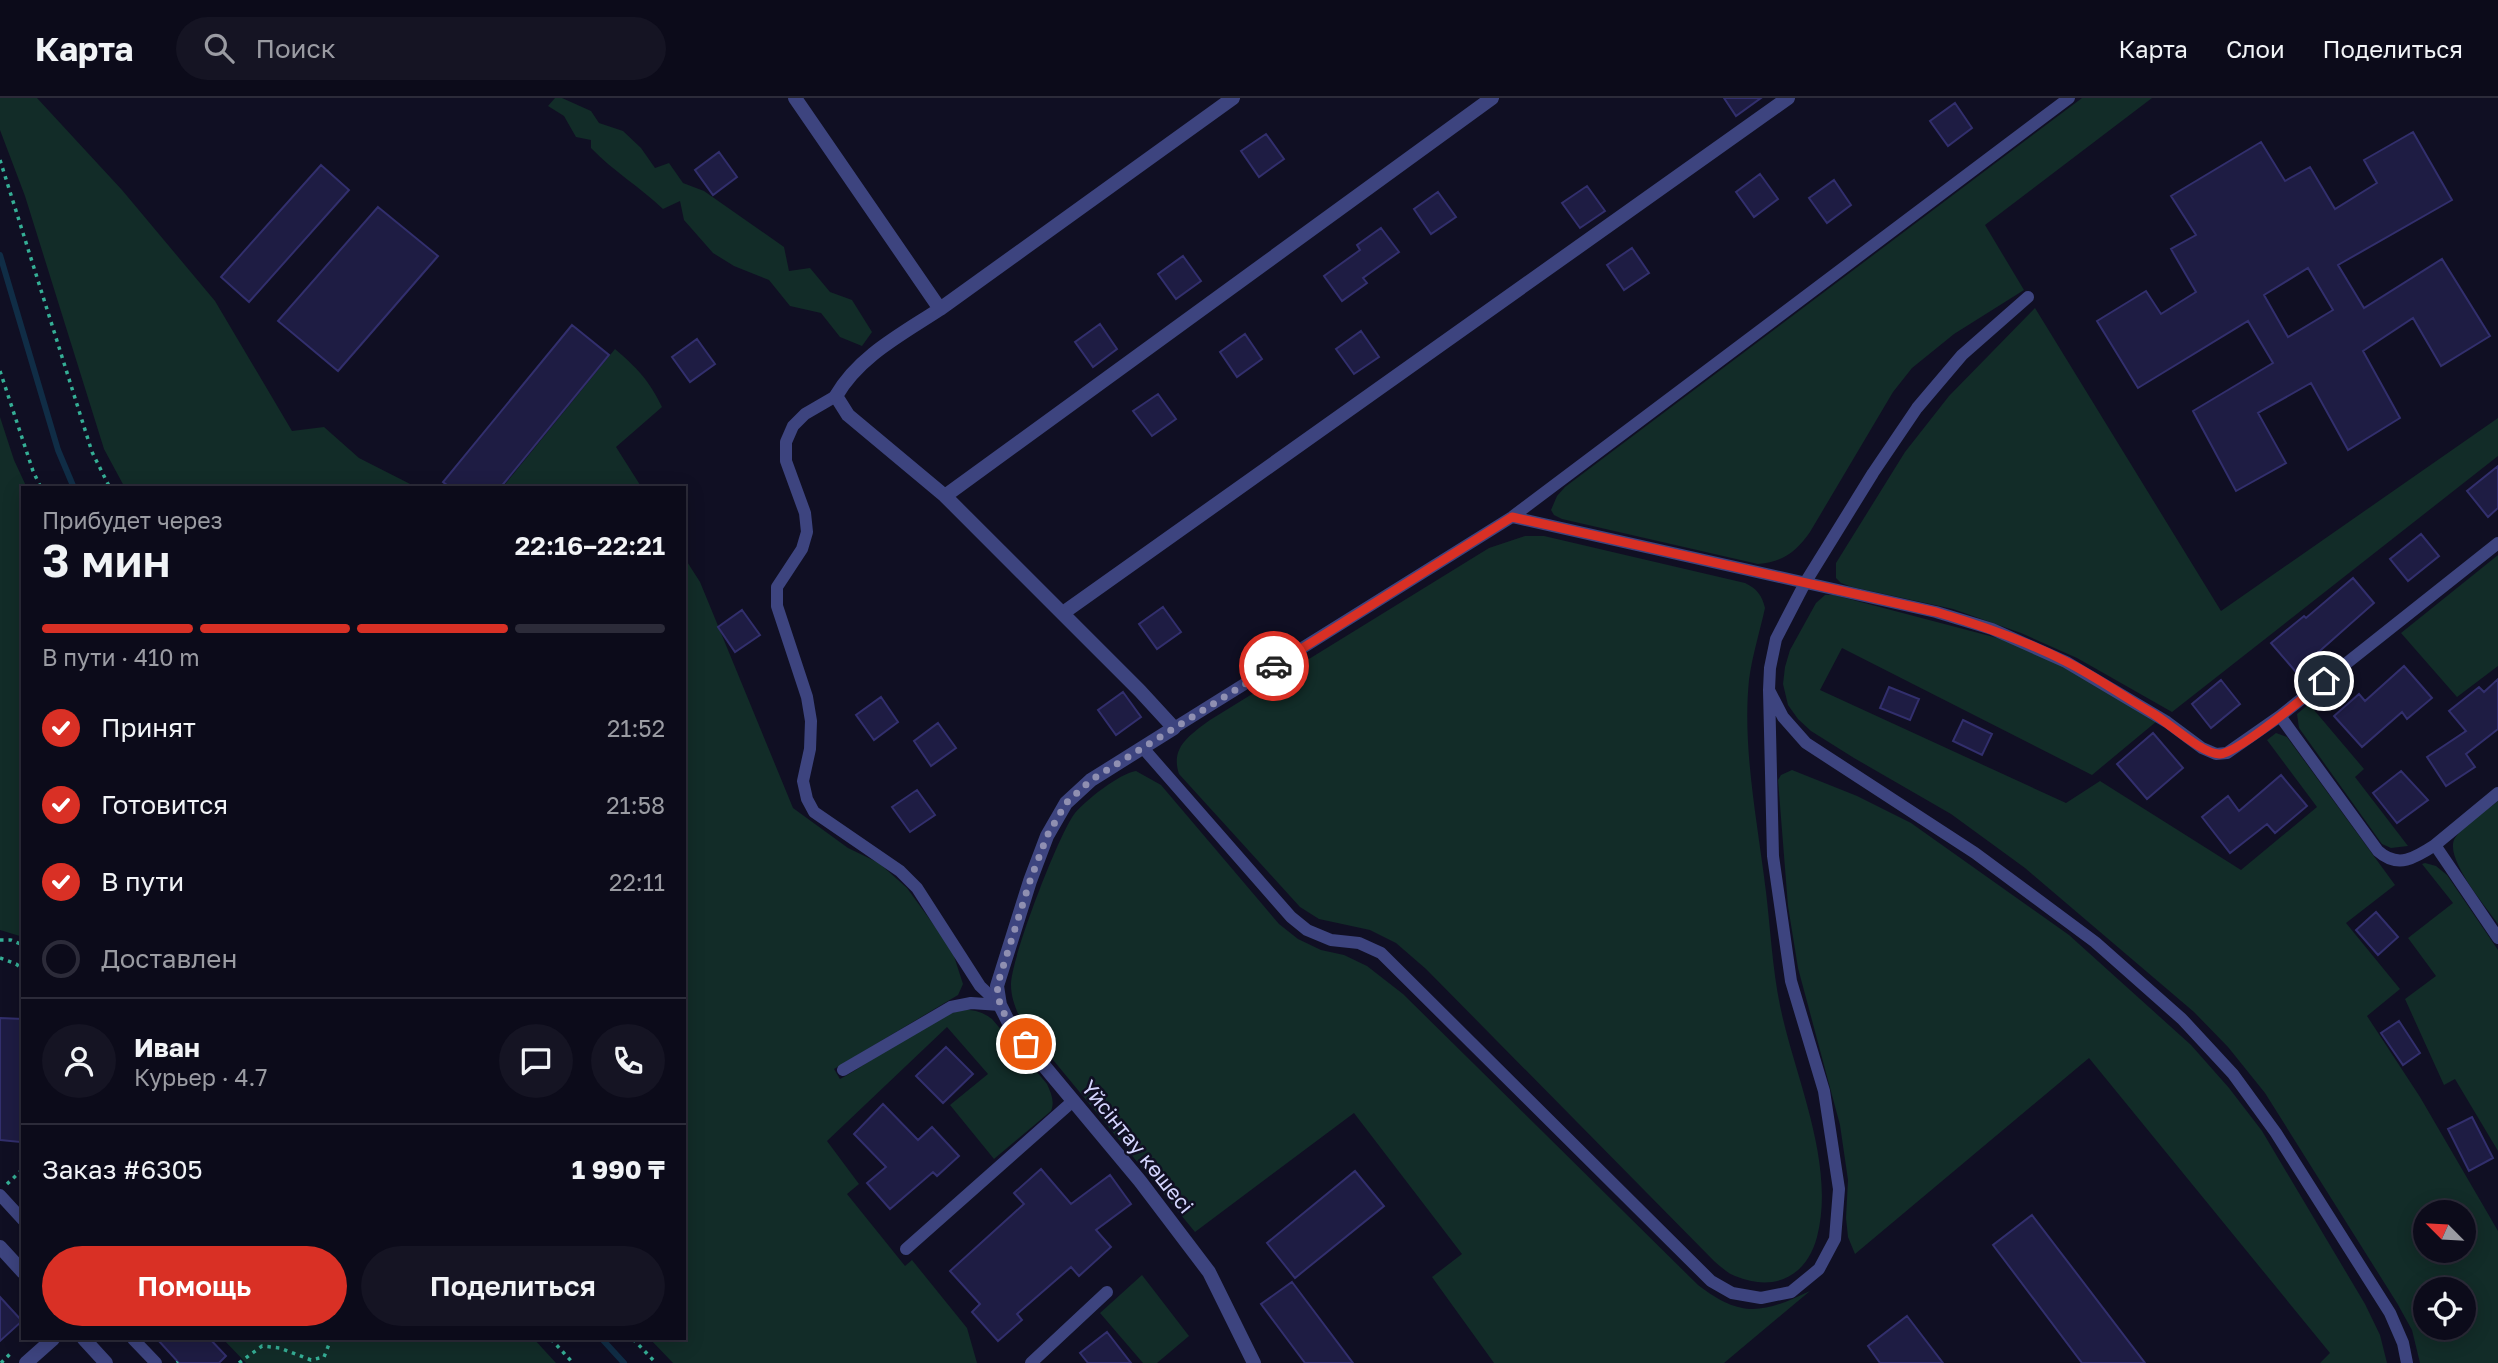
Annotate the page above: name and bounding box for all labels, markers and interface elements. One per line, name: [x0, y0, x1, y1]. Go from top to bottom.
search box: [176, 17, 666, 80]
text: Карта: [35, 29, 134, 68]
icon: search: [200, 29, 238, 67]
text: Поиск: [256, 33, 336, 64]
text: Карта: [2118, 34, 2188, 63]
text: Слои: [2226, 34, 2285, 63]
text: Поделиться: [2323, 34, 2463, 63]
text: Прибудет через: [42, 506, 223, 534]
text: 22:16–22:21: [515, 530, 665, 561]
text: 3 мин: [42, 532, 171, 587]
courier: [1239, 631, 1309, 701]
text: В пути · 410 m: [42, 643, 200, 671]
icon: car: [1255, 647, 1293, 685]
pin: [2294, 651, 2354, 711]
icon: home: [2305, 662, 2343, 700]
icon: check: [42, 709, 80, 747]
text: Принят: [101, 712, 196, 743]
text: 21:52: [607, 714, 665, 742]
icon: check: [42, 786, 80, 824]
text: Готовится: [101, 789, 228, 820]
text: 21:58: [606, 791, 665, 819]
icon: check: [42, 863, 80, 901]
text: В пути: [101, 866, 184, 897]
text: 22:11: [609, 868, 665, 896]
text: Доставлен: [101, 943, 237, 974]
pin: [996, 1014, 1056, 1074]
button: person: [42, 1024, 116, 1098]
button: chat: [499, 1024, 573, 1098]
button: phone: [591, 1024, 665, 1098]
icon: bag: [1007, 1025, 1045, 1063]
text: Иван: [134, 1032, 200, 1063]
text: Курьер · 4.7: [134, 1063, 268, 1091]
street label: Үйсінтау көшесі: [1076, 1074, 1200, 1218]
text: Заказ #6305: [42, 1154, 203, 1185]
text: 1 990 ₸: [572, 1154, 665, 1185]
north arrow: [2413, 1200, 2476, 1264]
map controls: [2413, 1200, 2476, 1340]
button: Помощь: [42, 1246, 347, 1326]
button: Поделиться: [361, 1246, 665, 1326]
button: locate: [2413, 1277, 2476, 1340]

